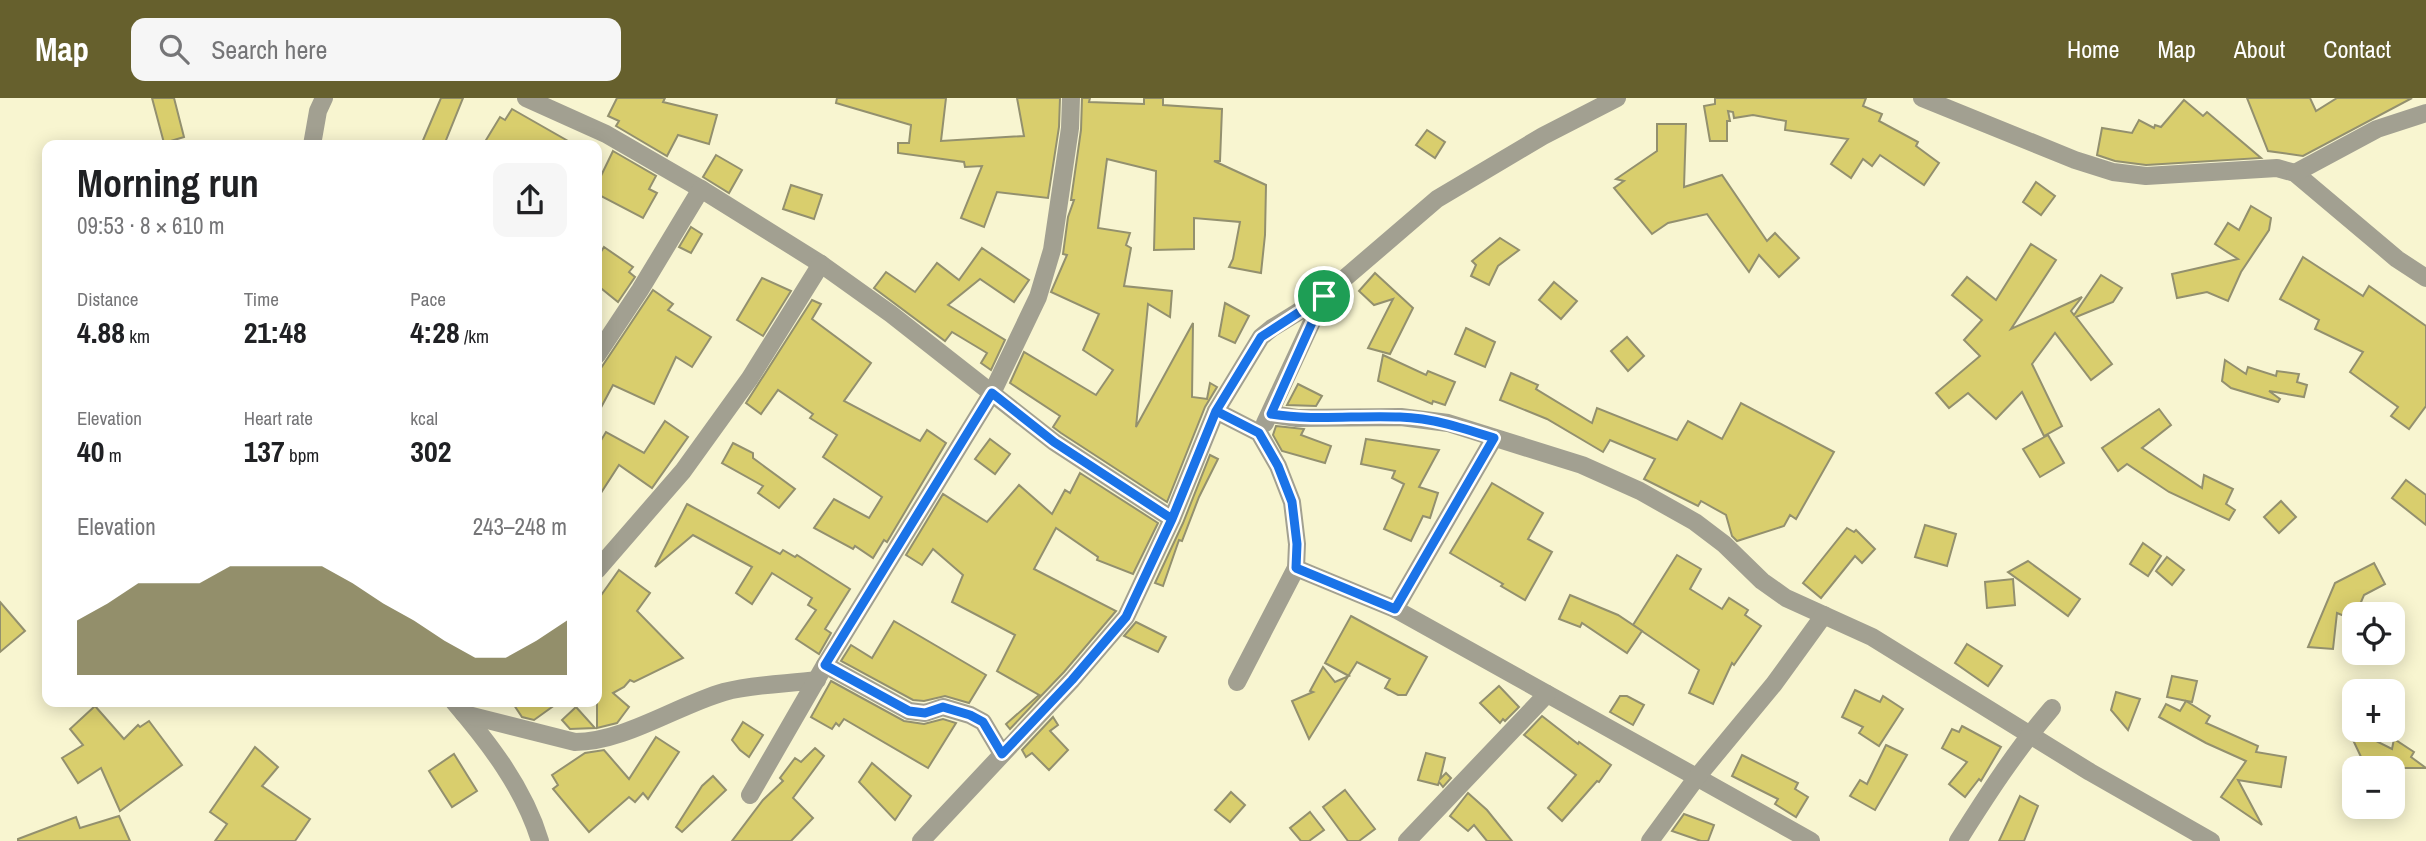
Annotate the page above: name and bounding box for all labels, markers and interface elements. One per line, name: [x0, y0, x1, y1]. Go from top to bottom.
search box: [131, 18, 621, 81]
text: Map: [35, 27, 89, 71]
icon: search: [155, 30, 193, 68]
text: Search here: [211, 32, 327, 67]
text: Home: [2067, 33, 2119, 65]
text: Map: [2157, 33, 2196, 65]
text: About: [2234, 33, 2285, 65]
text: Contact: [2323, 33, 2391, 65]
text: Morning run: [77, 158, 259, 209]
button: share: [493, 163, 567, 237]
text: 09:53 · 8 × 610 m: [77, 210, 224, 241]
pin: [1294, 266, 1354, 326]
icon: arrive: [1305, 277, 1343, 315]
text: Distance: [77, 286, 138, 312]
text: Time: [244, 286, 279, 312]
text: Pace: [410, 286, 446, 312]
text: 4.88: [77, 312, 125, 352]
text: 21:48: [244, 312, 307, 352]
text: 4:28: [410, 312, 460, 352]
text: km: [125, 323, 150, 349]
text: /km: [460, 323, 489, 349]
text: Elevation: [77, 405, 142, 431]
text: Heart rate: [244, 405, 313, 431]
text: kcal: [410, 405, 438, 431]
text: 40: [77, 431, 104, 471]
text: 137: [244, 431, 285, 471]
text: 302: [410, 431, 451, 471]
text: m: [104, 442, 122, 468]
text: bpm: [285, 442, 319, 468]
text: Elevation: [77, 511, 156, 542]
text: 243–248 m: [473, 511, 567, 542]
map controls: [2342, 602, 2405, 819]
button: locate: [2342, 602, 2405, 665]
button: +: [2342, 679, 2405, 742]
button: −: [2342, 756, 2405, 819]

